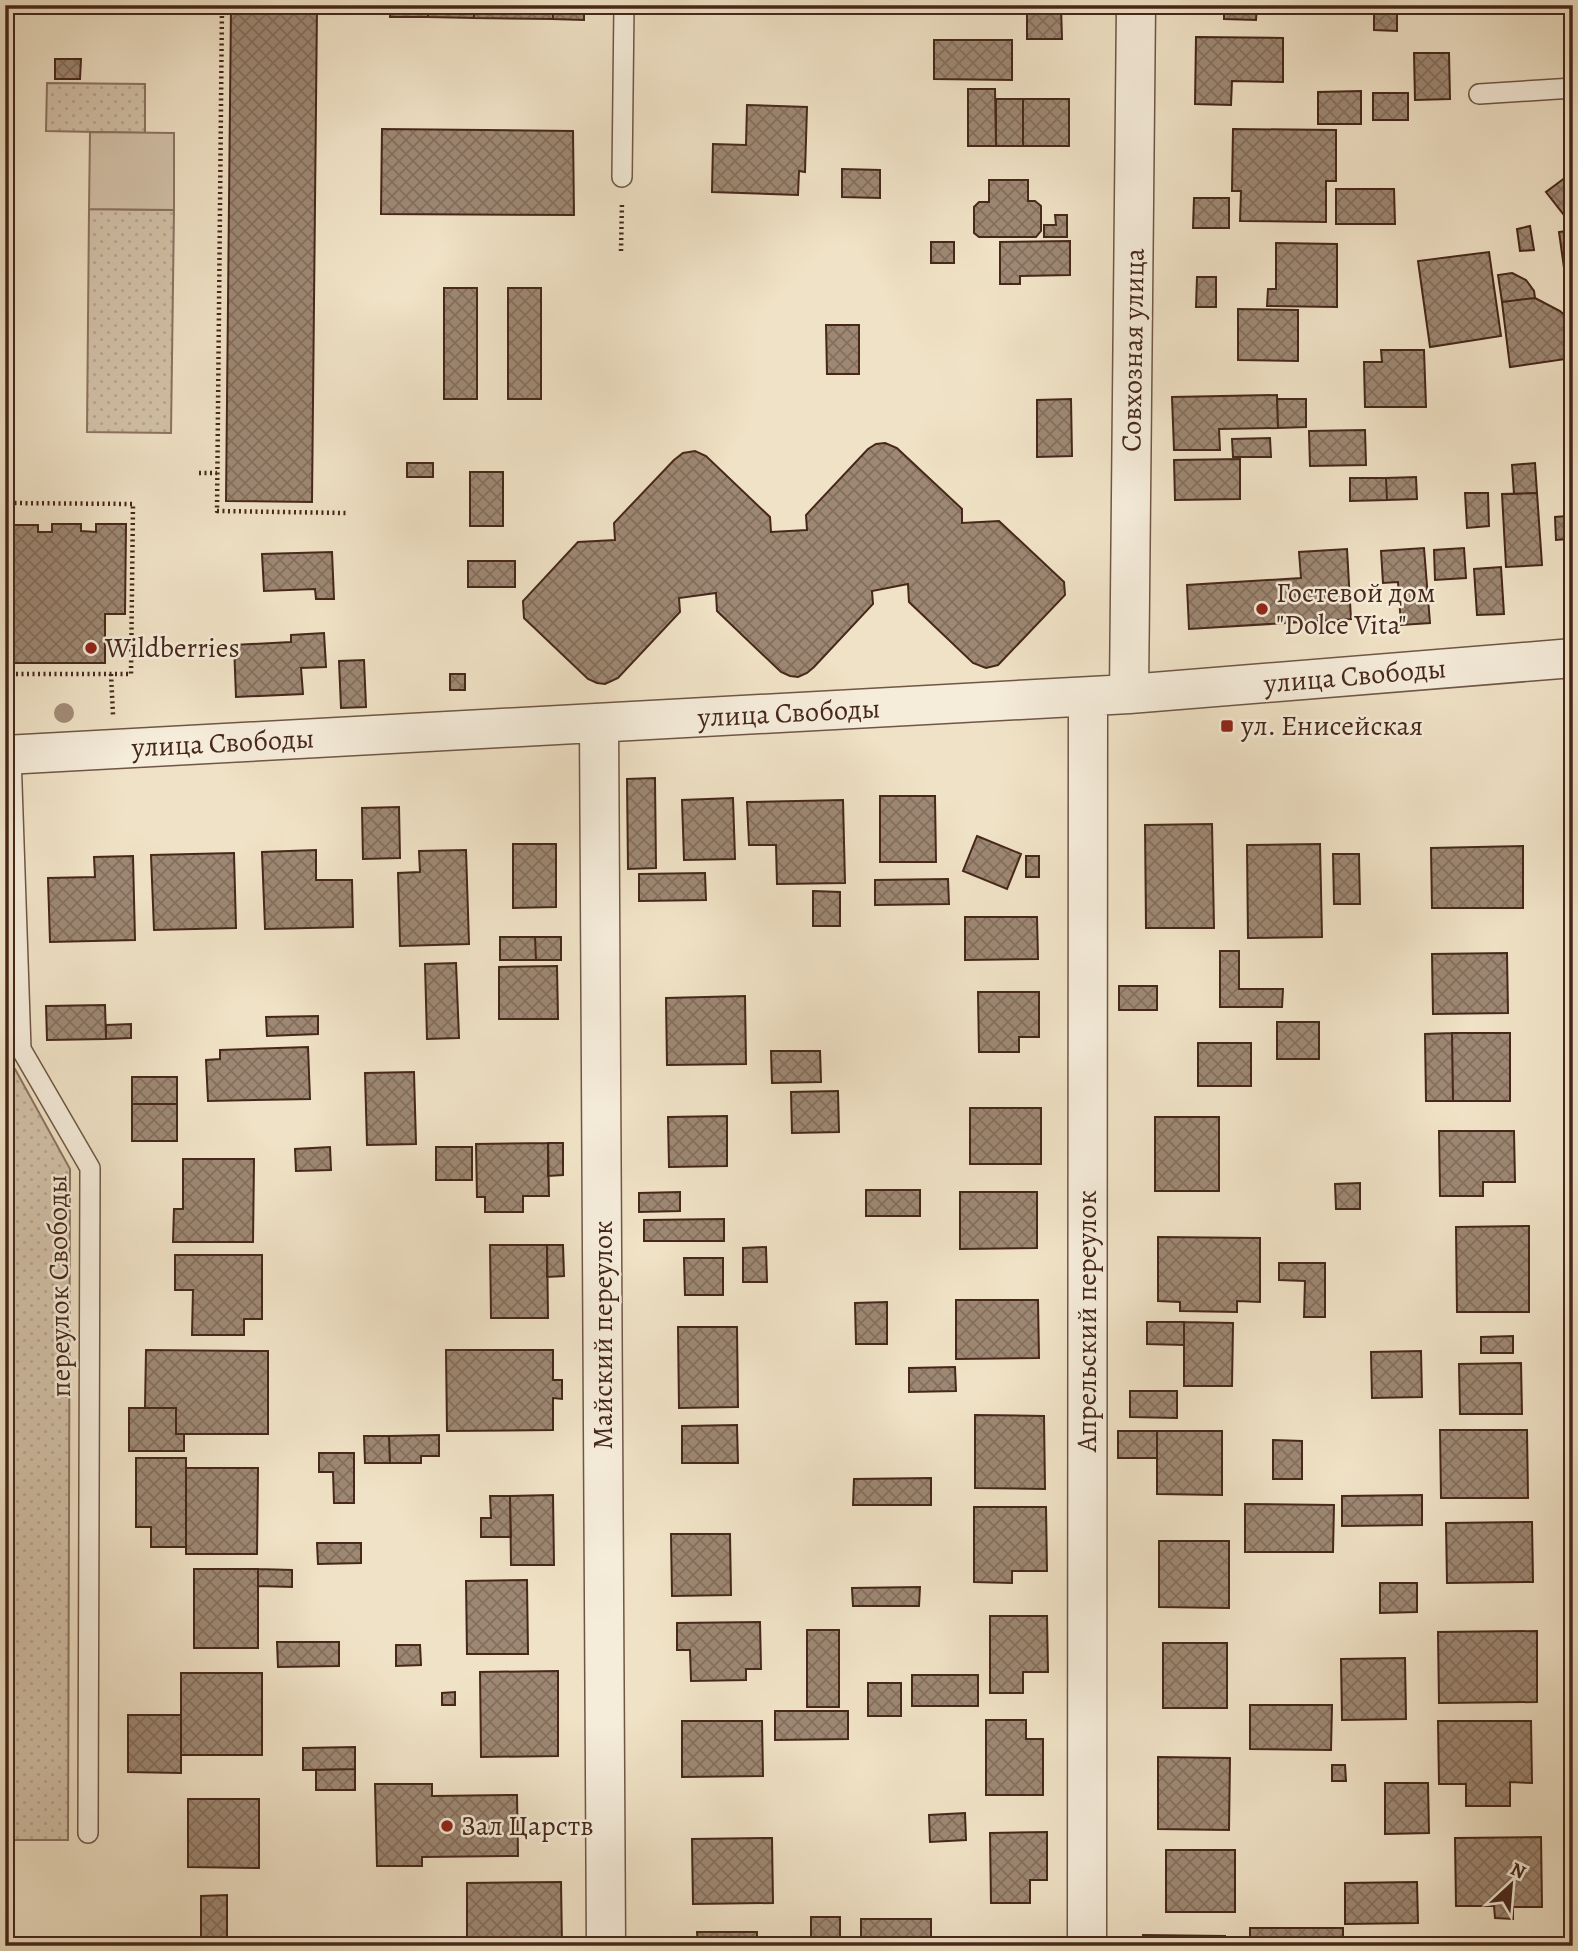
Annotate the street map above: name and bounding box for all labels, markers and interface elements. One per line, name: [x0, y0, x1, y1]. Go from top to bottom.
street label: Совхозная улица: [1112, 248, 1154, 452]
place label: Гостевой дом "Dolce Vita": [1276, 574, 1435, 644]
marker: Гостевой дом "Dolce Vita": [1254, 601, 1270, 617]
place label: Wildberries: [104, 629, 240, 667]
marker: Wildberries: [83, 640, 99, 656]
street label: улица Свободы: [1261, 649, 1448, 703]
street label: улица Свободы: [696, 689, 881, 737]
place label: ул. Енисейская: [1240, 707, 1423, 745]
marker: ул. Енисейская: [1219, 718, 1235, 734]
street label: улица Свободы: [130, 719, 315, 767]
street label: переулок Свободы: [38, 1174, 80, 1398]
street label: Апрельский переулок: [1068, 1190, 1106, 1453]
street label: Майский переулок: [584, 1220, 622, 1450]
place label: Зал Царств: [461, 1807, 594, 1845]
marker: Зал Царств: [439, 1818, 455, 1834]
north arrow: [1476, 1850, 1546, 1920]
text: N: [1506, 1856, 1530, 1885]

